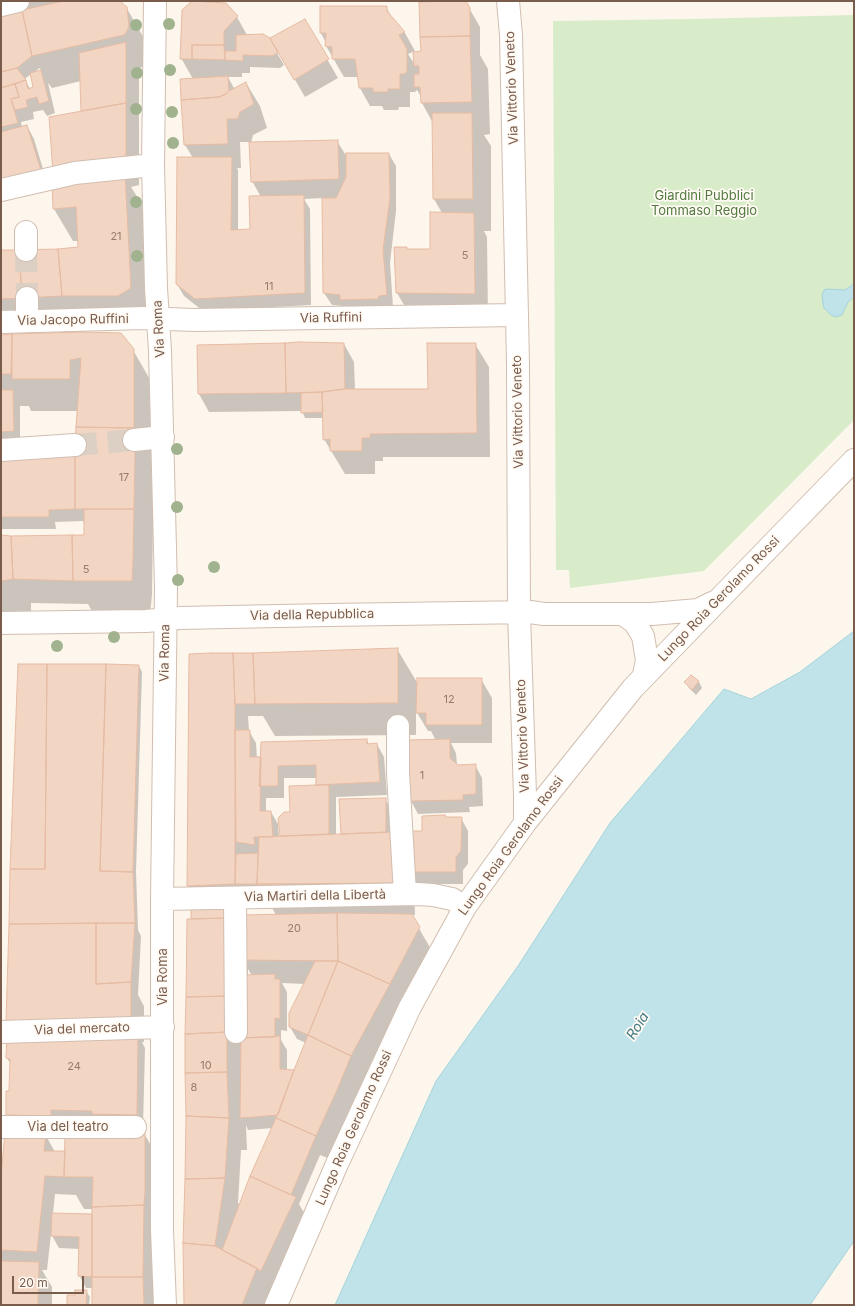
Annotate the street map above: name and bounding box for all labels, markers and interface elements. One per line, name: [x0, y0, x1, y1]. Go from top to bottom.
street label: Via Vittorio Veneto: [502, 31, 522, 145]
park label: Giardini Pubblici Tommaso Reggio: [651, 188, 757, 219]
house number: 21: [110, 230, 122, 244]
house number: 5: [462, 249, 468, 263]
house number: 11: [265, 280, 273, 294]
street label: Via Roma: [150, 300, 168, 358]
street label: Via Ruffini: [300, 310, 362, 326]
street label: Via Jacopo Ruffini: [17, 311, 129, 329]
street label: Via Vittorio Veneto: [509, 355, 527, 469]
house number: 17: [119, 471, 129, 485]
street label: Lungo Roia Gerolamo Rossi: [655, 533, 783, 665]
house number: 5: [83, 563, 89, 577]
street label: Via della Repubblica: [250, 606, 374, 624]
street label: Via Roma: [157, 624, 173, 682]
street label: Via Vittorio Veneto: [513, 679, 533, 793]
house number: 12: [443, 693, 455, 707]
house number: 1: [420, 769, 424, 783]
street label: Lungo Roia Gerolamo Rossi: [455, 773, 567, 919]
street label: Via Martiri della Libertà: [244, 887, 386, 905]
house number: 20: [287, 922, 301, 936]
street label: Via Roma: [155, 948, 171, 1006]
water label: Roia: [623, 1009, 653, 1043]
street label: Via del mercato: [34, 1020, 130, 1038]
street label: Lungo Roia Gerolamo Rossi: [313, 1048, 395, 1208]
house number: 10: [200, 1059, 212, 1073]
house number: 24: [67, 1060, 81, 1074]
house number: 8: [191, 1081, 197, 1095]
street label: Via del teatro: [27, 1119, 109, 1135]
scale bar: [14, 1268, 86, 1294]
text: 20 m: [19, 1275, 48, 1290]

